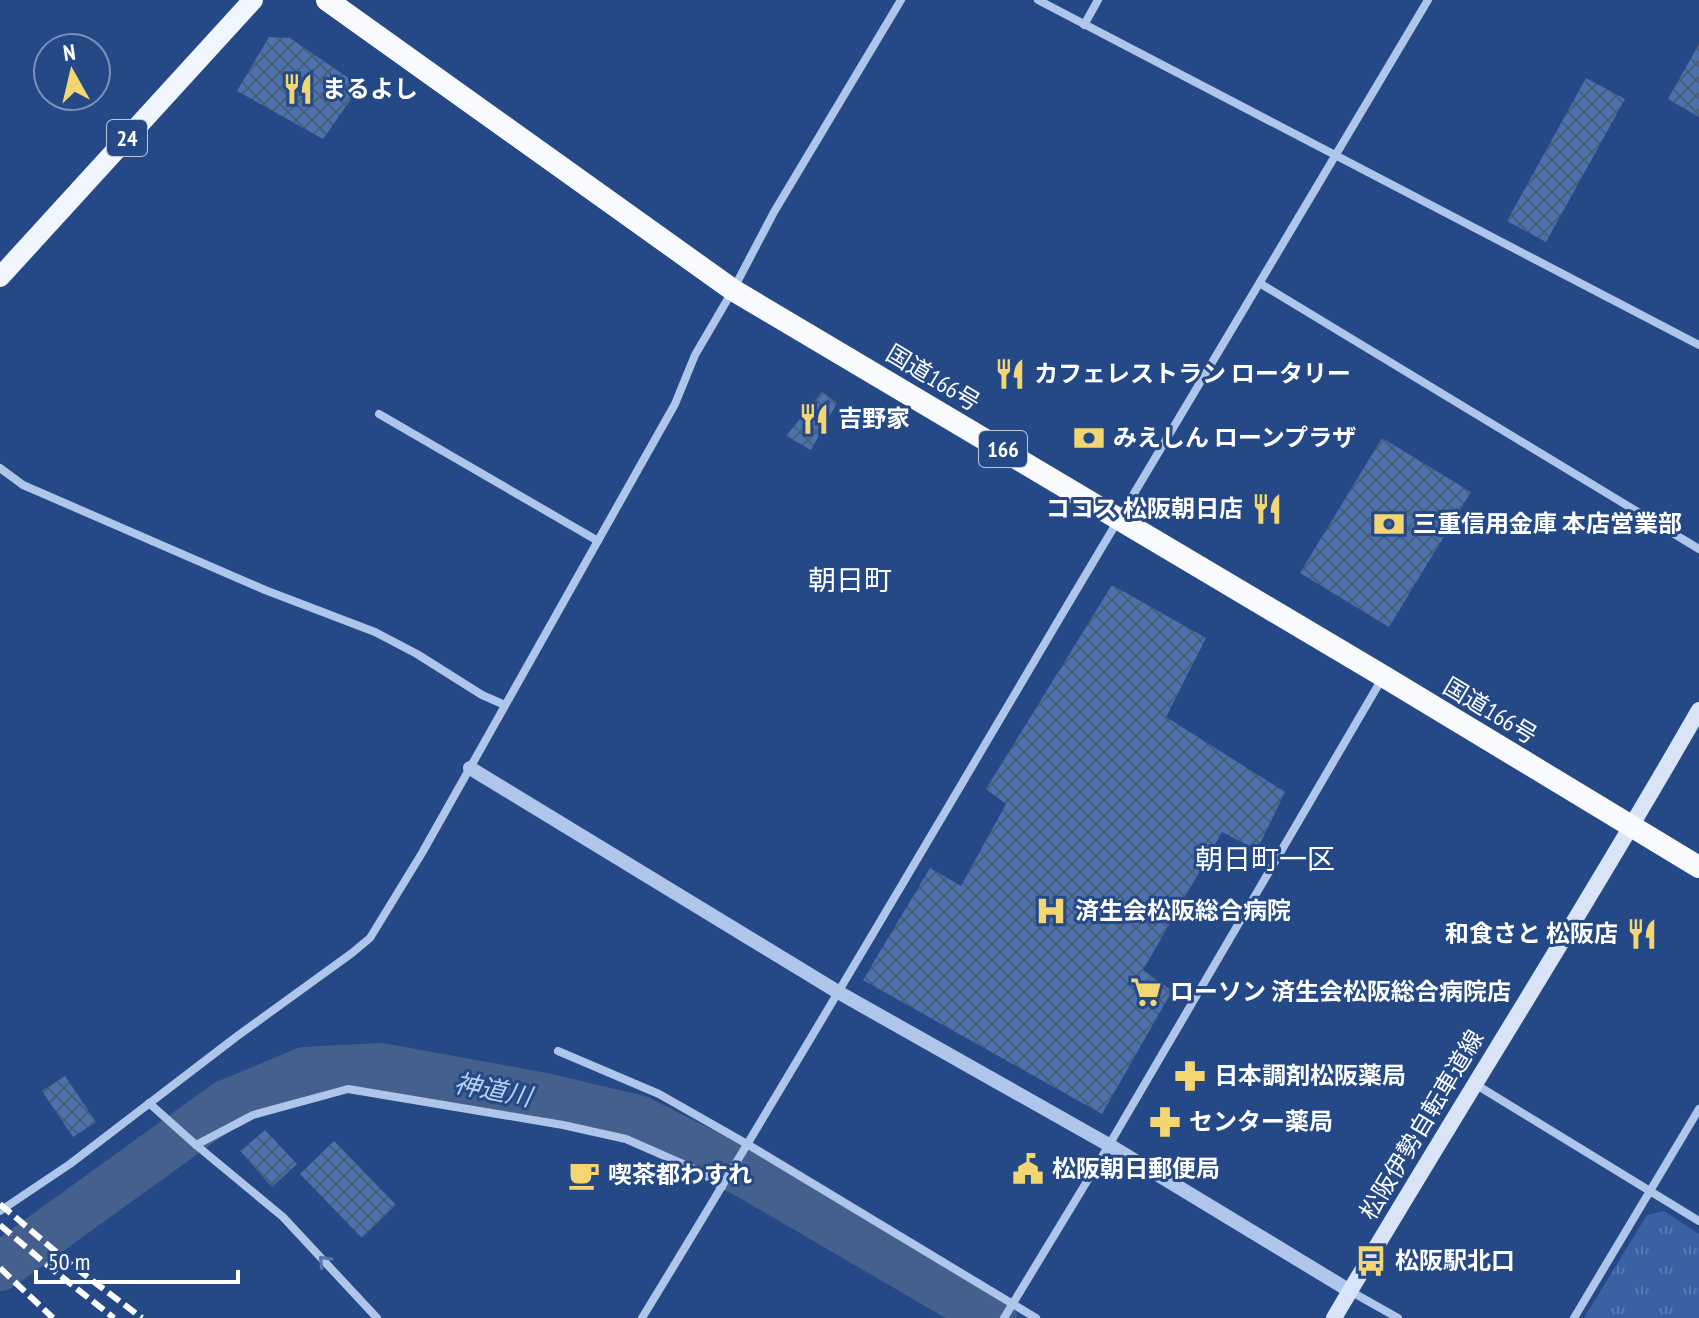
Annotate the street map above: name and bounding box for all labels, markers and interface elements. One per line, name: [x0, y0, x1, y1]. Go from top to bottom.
north arrow: [32, 32, 112, 112]
text: N: [61, 38, 77, 67]
restaurant icon: まるよし: [281, 72, 315, 106]
place label: まるよし: [322, 73, 418, 104]
road number: 24: [107, 120, 147, 156]
street label: 国道166号: [881, 337, 986, 418]
restaurant icon: カフェレストラン ロータリー: [993, 357, 1027, 391]
place label: カフェレストラン ロータリー: [1034, 358, 1351, 389]
restaurant icon: 吉野家: [797, 402, 831, 436]
place label: 吉野家: [838, 403, 910, 434]
bank icon: みえしん ローンプラザ: [1072, 421, 1106, 455]
place label: みえしん ローンプラザ: [1113, 422, 1356, 453]
road number: 166: [979, 431, 1027, 467]
restaurant icon: ココス 松阪朝日店: [1250, 492, 1284, 526]
place label: ココス 松阪朝日店: [1046, 493, 1243, 524]
bank icon: 三重信用金庫 本店営業部: [1372, 507, 1406, 541]
place label: 三重信用金庫 本店営業部: [1413, 508, 1682, 539]
district label: 朝日町: [808, 561, 892, 598]
street label: 国道166号: [1438, 670, 1543, 751]
district label: 朝日町一区: [1195, 840, 1335, 877]
hospital icon: 済生会松阪総合病院: [1034, 894, 1068, 928]
place label: 済生会松阪総合病院: [1075, 895, 1291, 926]
restaurant icon: 和食さと 松阪店: [1625, 917, 1659, 951]
place label: 和食さと 松阪店: [1445, 918, 1618, 949]
supermarket icon: ローソン 済生会松阪総合病院店: [1129, 975, 1163, 1009]
place label: ローソン 済生会松阪総合病院店: [1170, 976, 1511, 1007]
street label: 松阪伊勢自転車道線: [1353, 1024, 1490, 1225]
pharmacy icon: 日本調剤松阪薬局: [1173, 1059, 1207, 1093]
place label: 日本調剤松阪薬局: [1214, 1060, 1406, 1091]
water label: 神道川: [452, 1066, 537, 1114]
pharmacy icon: センター薬局: [1148, 1105, 1182, 1139]
place label: センター薬局: [1189, 1106, 1333, 1137]
public building icon: 松阪朝日郵便局: [1011, 1152, 1045, 1186]
place label: 松阪朝日郵便局: [1052, 1153, 1220, 1184]
cafe icon: 喫茶都わすれ: [567, 1158, 601, 1192]
place label: 喫茶都わすれ: [608, 1159, 752, 1190]
scale bar: [36, 1234, 238, 1284]
bus stop icon: 松阪駅北口: [1354, 1244, 1388, 1278]
place label: 松阪駅北口: [1395, 1245, 1515, 1276]
text: 50 m: [48, 1246, 90, 1277]
one-way arrow: [319, 1256, 333, 1270]

